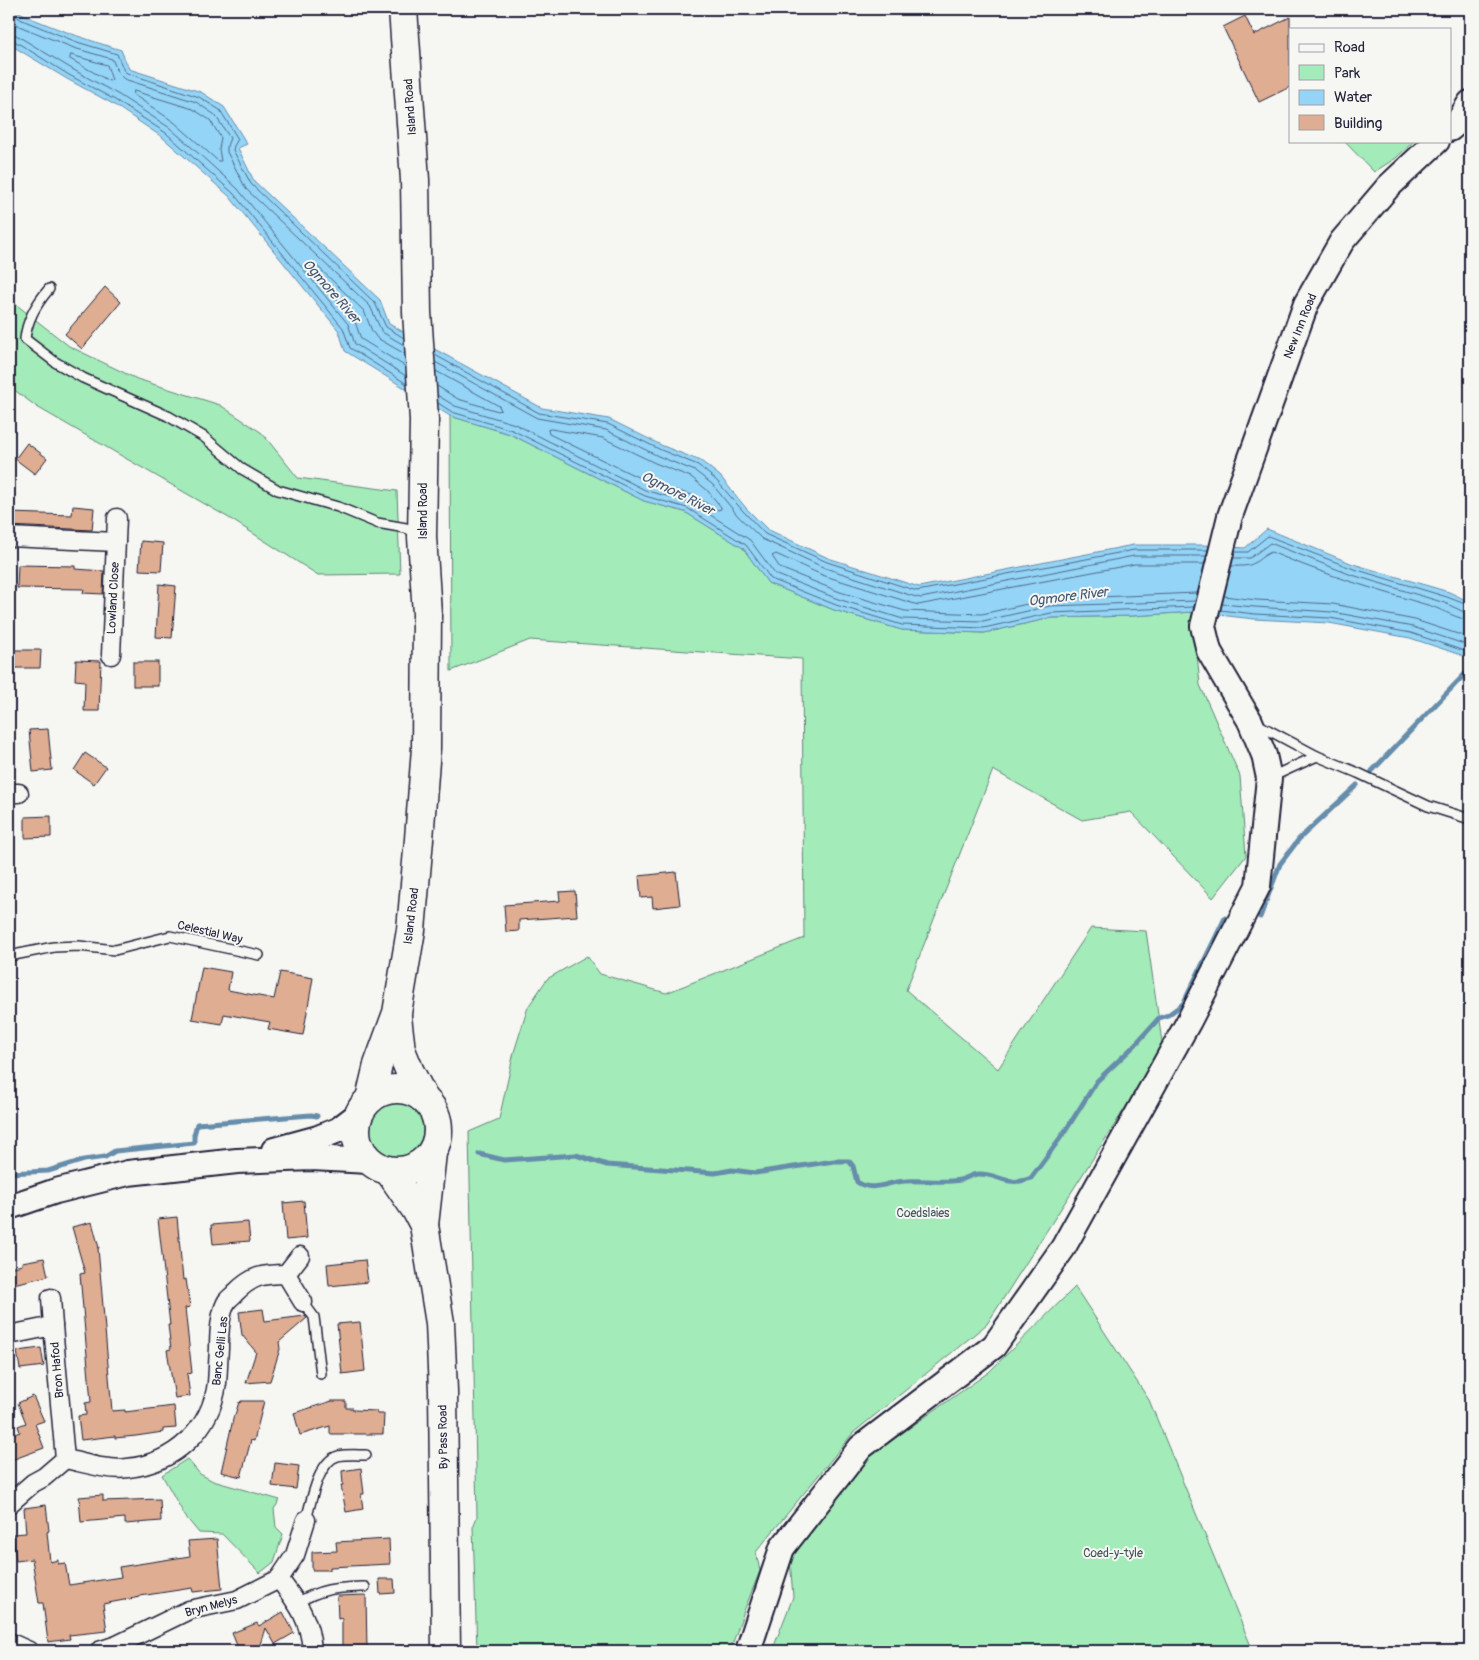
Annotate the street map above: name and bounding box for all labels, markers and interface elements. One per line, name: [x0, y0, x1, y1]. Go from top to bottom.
legend: [1289, 28, 1452, 142]
text: Road: [1334, 38, 1365, 57]
text: Park: [1334, 64, 1361, 83]
street label: Island Road: [401, 78, 420, 136]
text: Water: [1334, 88, 1373, 107]
text: Building: [1334, 114, 1382, 133]
water label: Ogmore River: [299, 256, 366, 329]
street label: New Inn Road: [1281, 291, 1320, 361]
water label: Ogmore River: [638, 468, 719, 520]
street label: Island Road: [416, 482, 431, 539]
street label: Lowland Close: [104, 561, 123, 635]
water label: Ogmore River: [1027, 583, 1111, 610]
street label: Island Road: [401, 887, 422, 945]
street label: Celestial Way: [176, 918, 244, 947]
park label: Coedslaies: [897, 1206, 950, 1221]
street label: Banc Gelli Las: [209, 1315, 232, 1386]
street label: Bron Hafod: [48, 1341, 67, 1399]
street label: By Pass Road: [435, 1405, 452, 1469]
park label: Coed-y-tyle: [1083, 1546, 1143, 1561]
street label: Bryn Melys: [183, 1592, 240, 1621]

